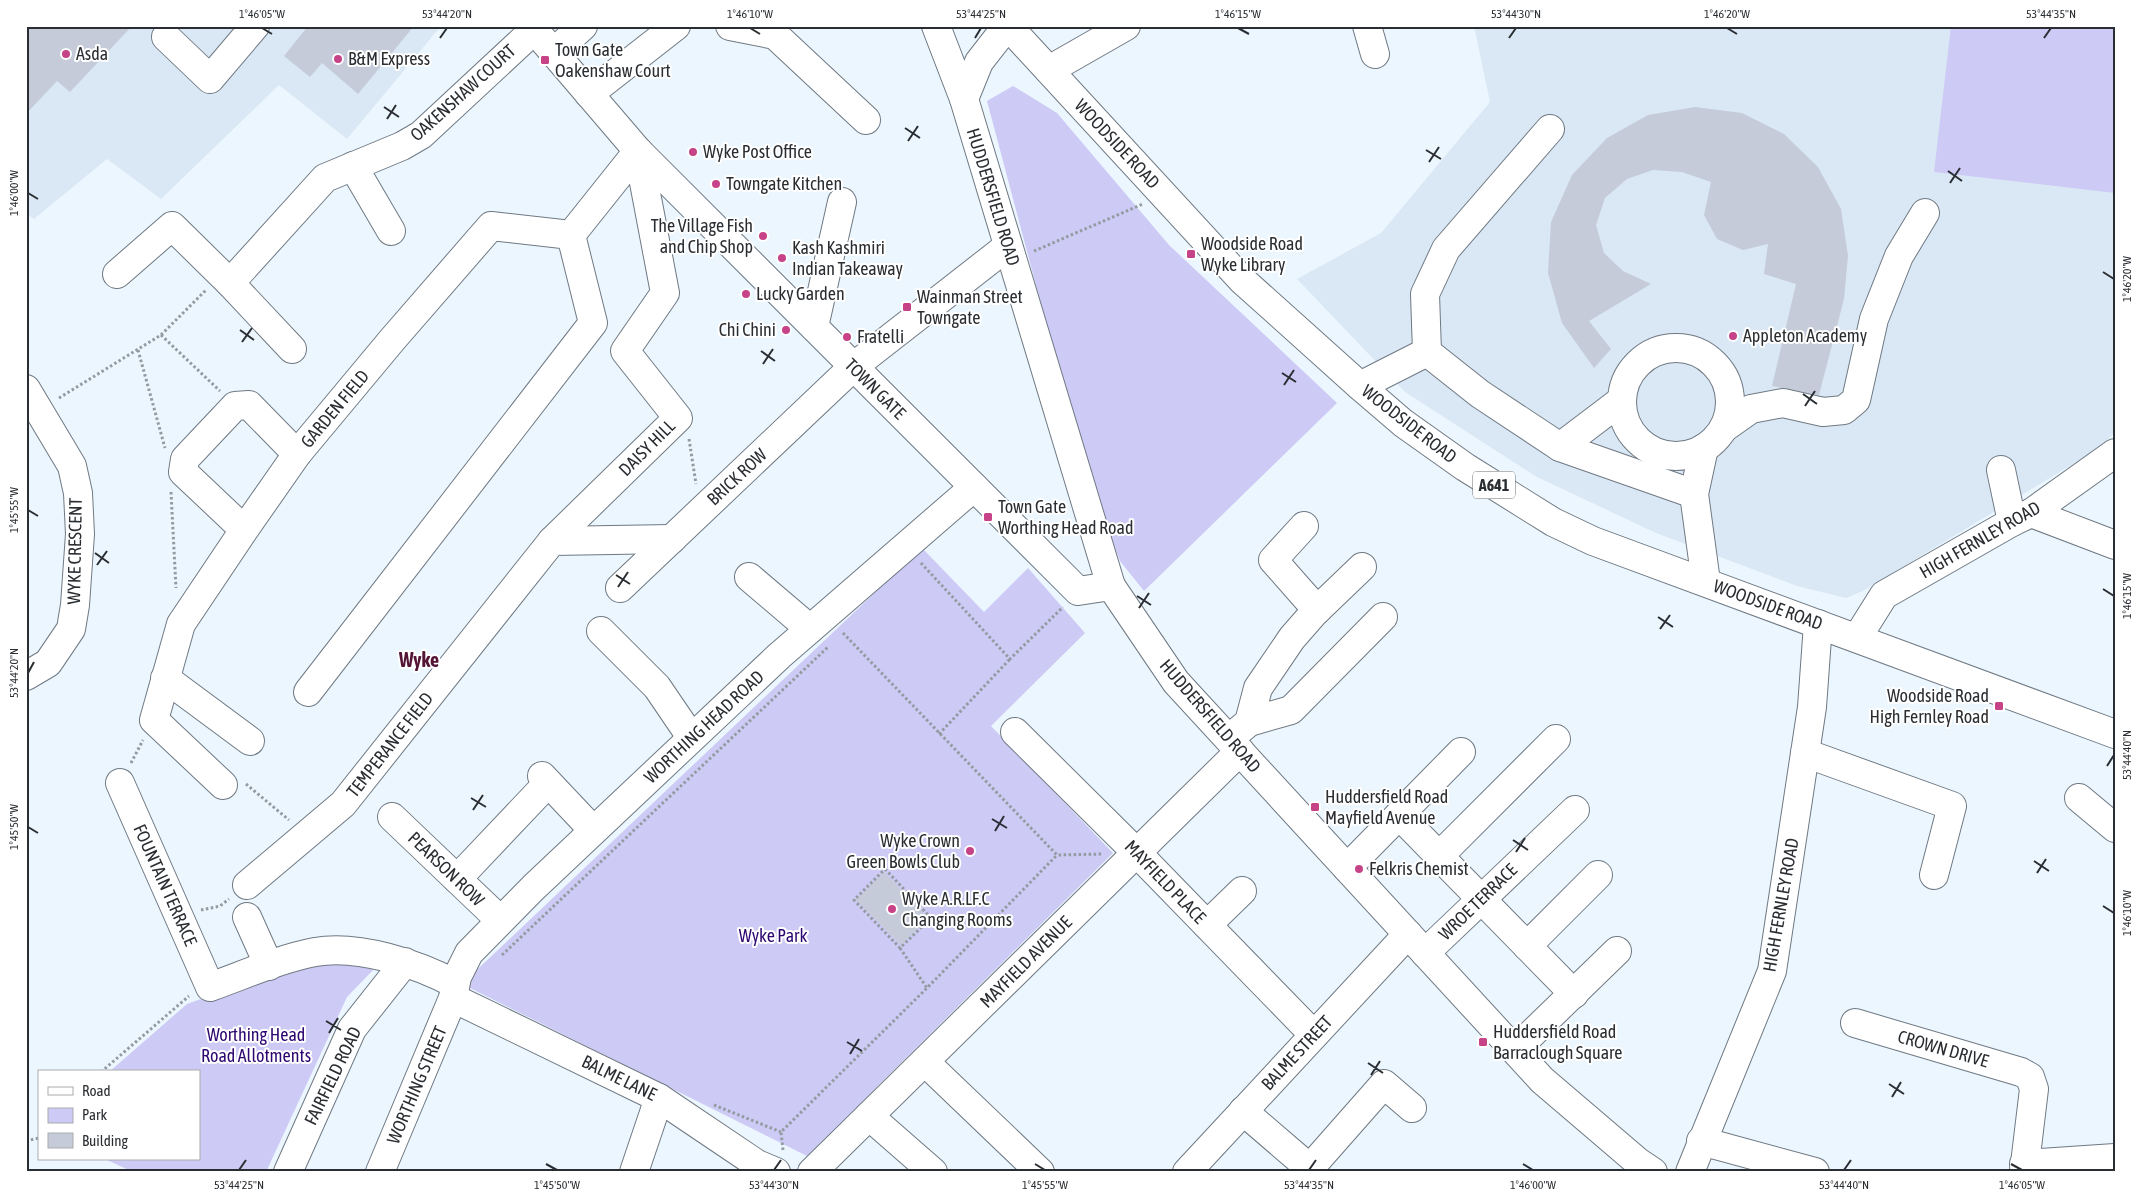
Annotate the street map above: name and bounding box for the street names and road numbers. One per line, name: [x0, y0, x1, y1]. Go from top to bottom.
street label: OAKENSHAW COURT: [406, 40, 520, 145]
street label: WOODSIDE ROAD: [1071, 95, 1164, 193]
street label: HUDDERSFIELD ROAD: [963, 126, 1024, 268]
street label: TOWN GATE: [841, 354, 910, 424]
street label: GARDEN FIELD: [296, 366, 373, 452]
street label: WOODSIDE ROAD: [1358, 380, 1461, 467]
street label: DAISY HILL: [614, 415, 679, 480]
street label: BRICK ROW: [703, 444, 771, 509]
road number: A641: [1473, 472, 1515, 498]
street label: WYKE CRESCENT: [63, 497, 86, 604]
street label: HIGH FERNLEY ROAD: [1916, 497, 2044, 583]
street label: WOODSIDE ROAD: [1711, 575, 1826, 634]
street label: HUDDERSFIELD ROAD: [1156, 655, 1265, 776]
street label: WORTHING HEAD ROAD: [640, 666, 768, 787]
street label: TEMPERANCE FIELD: [342, 688, 437, 801]
street label: FOUNTAIN TERRACE: [129, 821, 202, 949]
street label: PEARSON ROW: [404, 827, 489, 910]
street label: MAYFIELD PLACE: [1121, 836, 1210, 928]
street label: HIGH FERNLEY ROAD: [1758, 836, 1803, 973]
street label: WROE TERRACE: [1434, 859, 1521, 944]
street label: MAYFIELD AVENUE: [975, 911, 1076, 1012]
street label: BALME STREET: [1257, 1011, 1337, 1094]
street label: FAIRFIELD ROAD: [300, 1023, 365, 1128]
street label: WORTHING STREET: [382, 1023, 451, 1147]
street label: CROWN DRIVE: [1895, 1026, 1991, 1072]
street label: BALME LANE: [578, 1050, 660, 1105]

